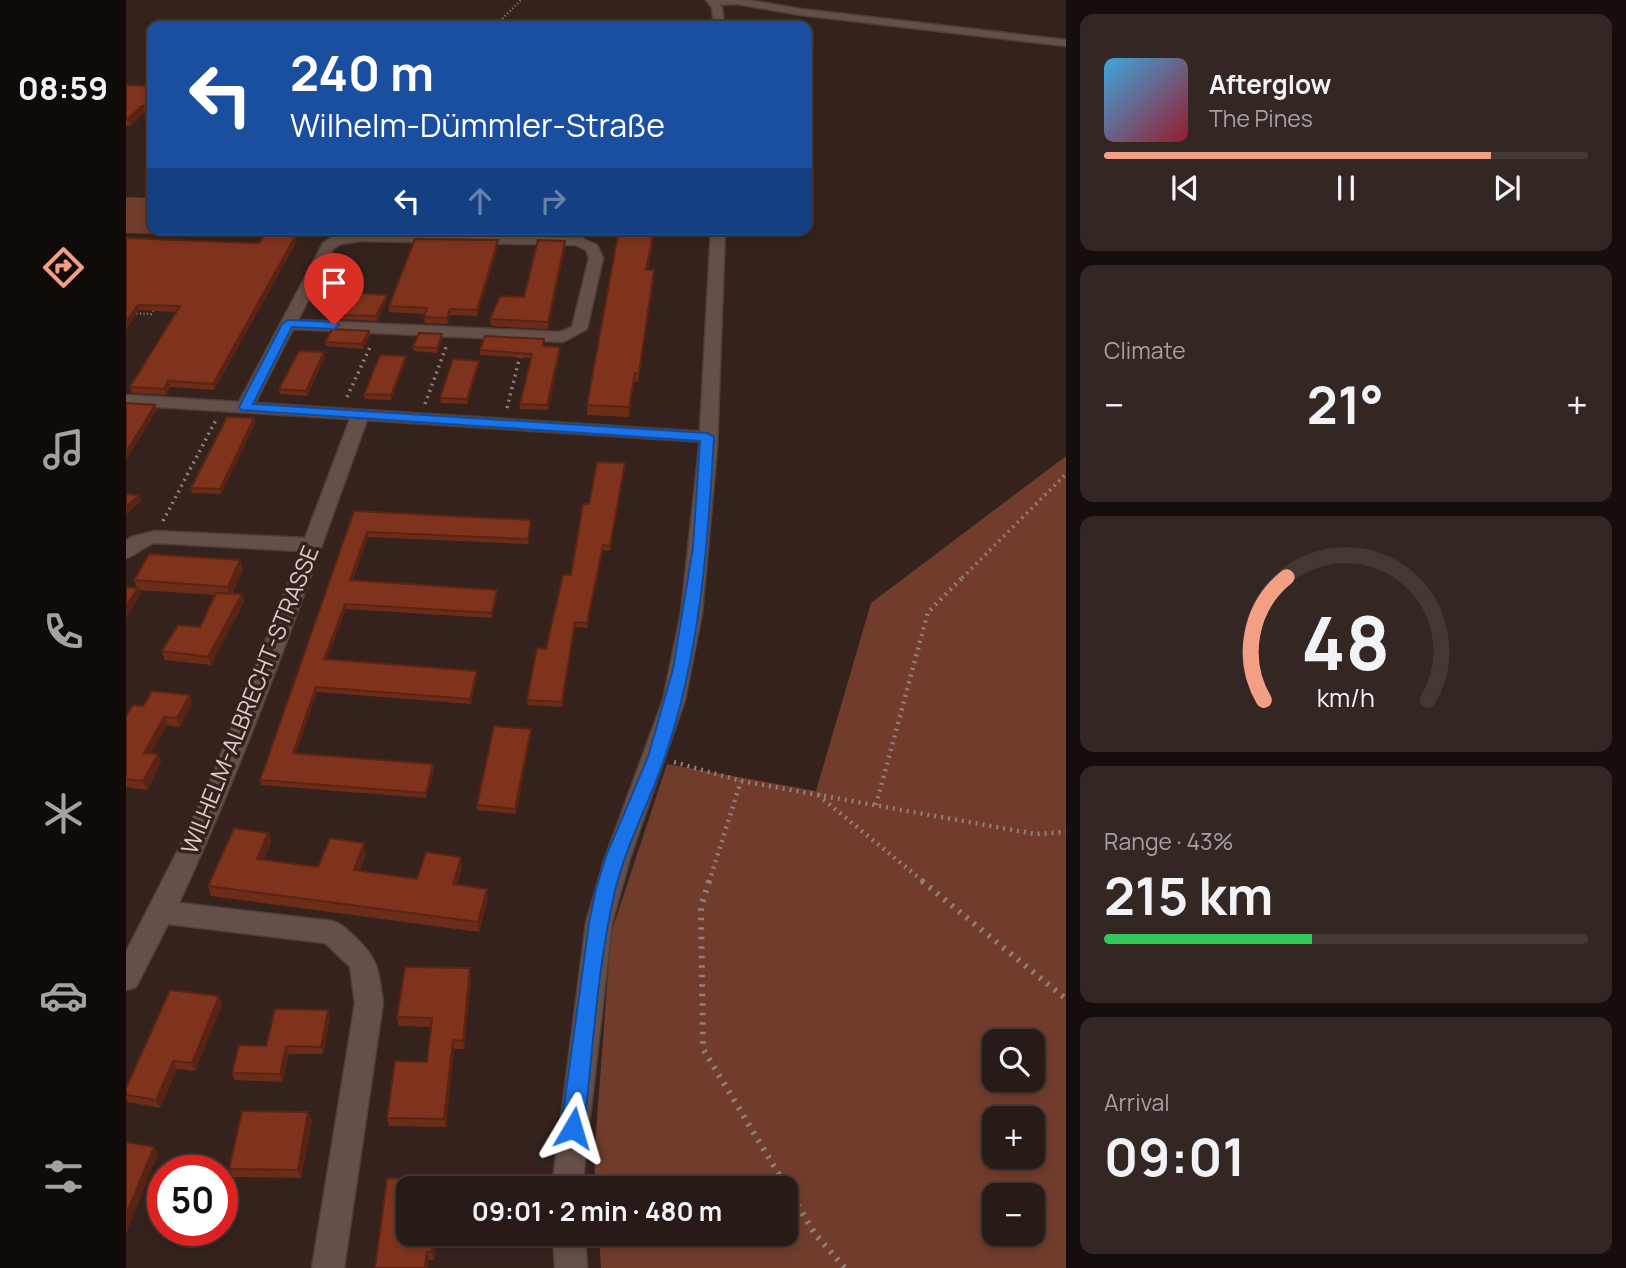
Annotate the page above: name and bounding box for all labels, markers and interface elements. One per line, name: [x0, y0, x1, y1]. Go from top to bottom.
text: 240 m: [290, 39, 434, 106]
icon: left: [175, 49, 266, 140]
text: 08:59: [18, 66, 108, 110]
text: Afterglow: [1209, 66, 1331, 102]
text: The Pines: [1209, 102, 1313, 134]
text: Wilhelm-Dümmler-Straße: [290, 103, 665, 147]
icon: previous: [1166, 169, 1204, 207]
icon: pause: [1327, 169, 1365, 207]
icon: next: [1488, 169, 1526, 207]
icon: left: [388, 182, 426, 220]
icon: ahead: [461, 182, 499, 220]
icon: right: [534, 182, 572, 220]
icon: directions: [39, 243, 88, 292]
pin: [304, 253, 364, 325]
icon: arrive: [315, 264, 353, 302]
text: Climate: [1104, 334, 1186, 366]
text: 21°: [1307, 369, 1384, 440]
text: −: [1104, 378, 1125, 430]
text: +: [1566, 378, 1588, 430]
icon: music: [39, 425, 88, 474]
street label: WILHELM-ALBRECHT-STRASSE: [173, 541, 326, 858]
text: 48: [1302, 592, 1390, 692]
icon: phone: [39, 607, 88, 656]
text: km/h: [1317, 680, 1375, 715]
icon: climate: [39, 789, 88, 838]
text: Range · 43%: [1104, 825, 1233, 857]
text: 215 km: [1104, 860, 1273, 931]
icon: car: [39, 971, 88, 1020]
map controls: [982, 1029, 1045, 1246]
button: search: [982, 1029, 1045, 1092]
text: Arrival: [1104, 1086, 1170, 1118]
position arrow: [536, 1091, 610, 1165]
button: +: [982, 1106, 1045, 1169]
text: 09:01: [1104, 1121, 1245, 1192]
icon: filters: [39, 1152, 88, 1201]
speed limit sign: 50: [147, 1155, 238, 1246]
button: −: [982, 1183, 1045, 1246]
text: 09:01 · 2 min · 480 m: [472, 1193, 722, 1229]

